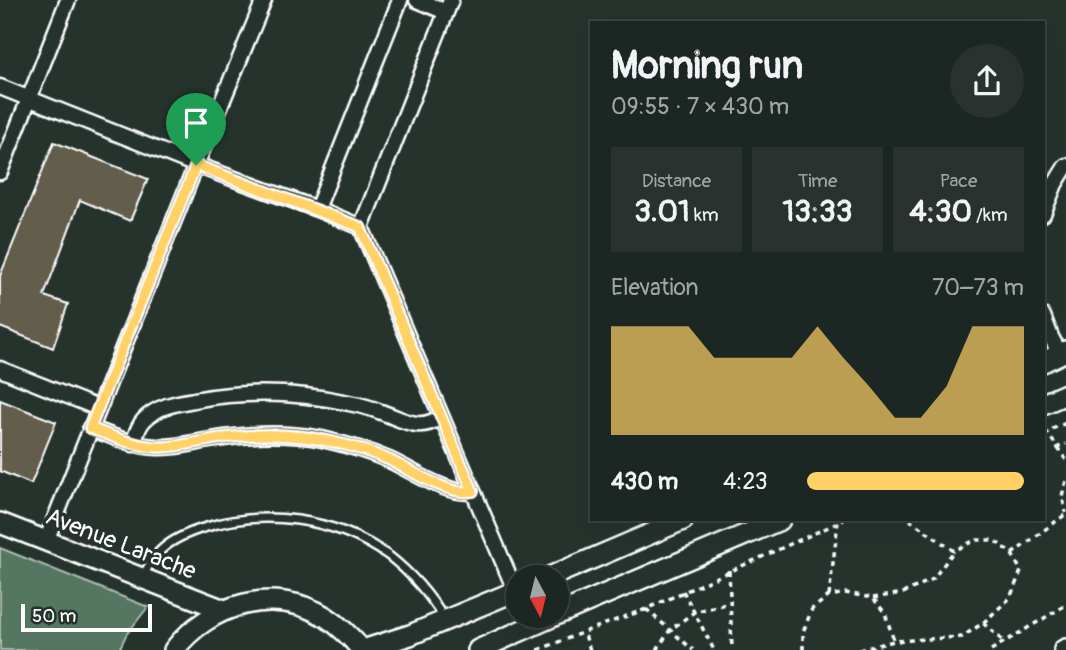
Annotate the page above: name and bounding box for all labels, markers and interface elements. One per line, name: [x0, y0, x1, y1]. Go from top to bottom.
text: Morning run: [611, 42, 803, 90]
button: share: [950, 44, 1024, 118]
text: 09:55 · 7 × 430 m: [611, 92, 789, 121]
pin: [166, 93, 226, 165]
icon: arrive: [177, 104, 215, 142]
text: Distance: [642, 169, 711, 193]
text: Time: [798, 169, 837, 193]
text: Pace: [940, 169, 977, 193]
text: 3.01: [634, 193, 690, 230]
text: 13:33: [783, 193, 852, 230]
text: 4:30: [909, 193, 972, 230]
text: km: [690, 203, 719, 227]
text: /km: [972, 203, 1008, 227]
text: Elevation: [611, 273, 699, 302]
text: 70–73 m: [932, 273, 1024, 302]
text: 430 m: [611, 467, 678, 496]
text: 4:23: [723, 467, 767, 496]
street label: Avenue Larache: [42, 502, 200, 586]
north arrow: [506, 565, 569, 628]
map controls: [506, 565, 569, 628]
scale bar: [21, 601, 152, 633]
text: 50 m: [32, 604, 76, 628]

